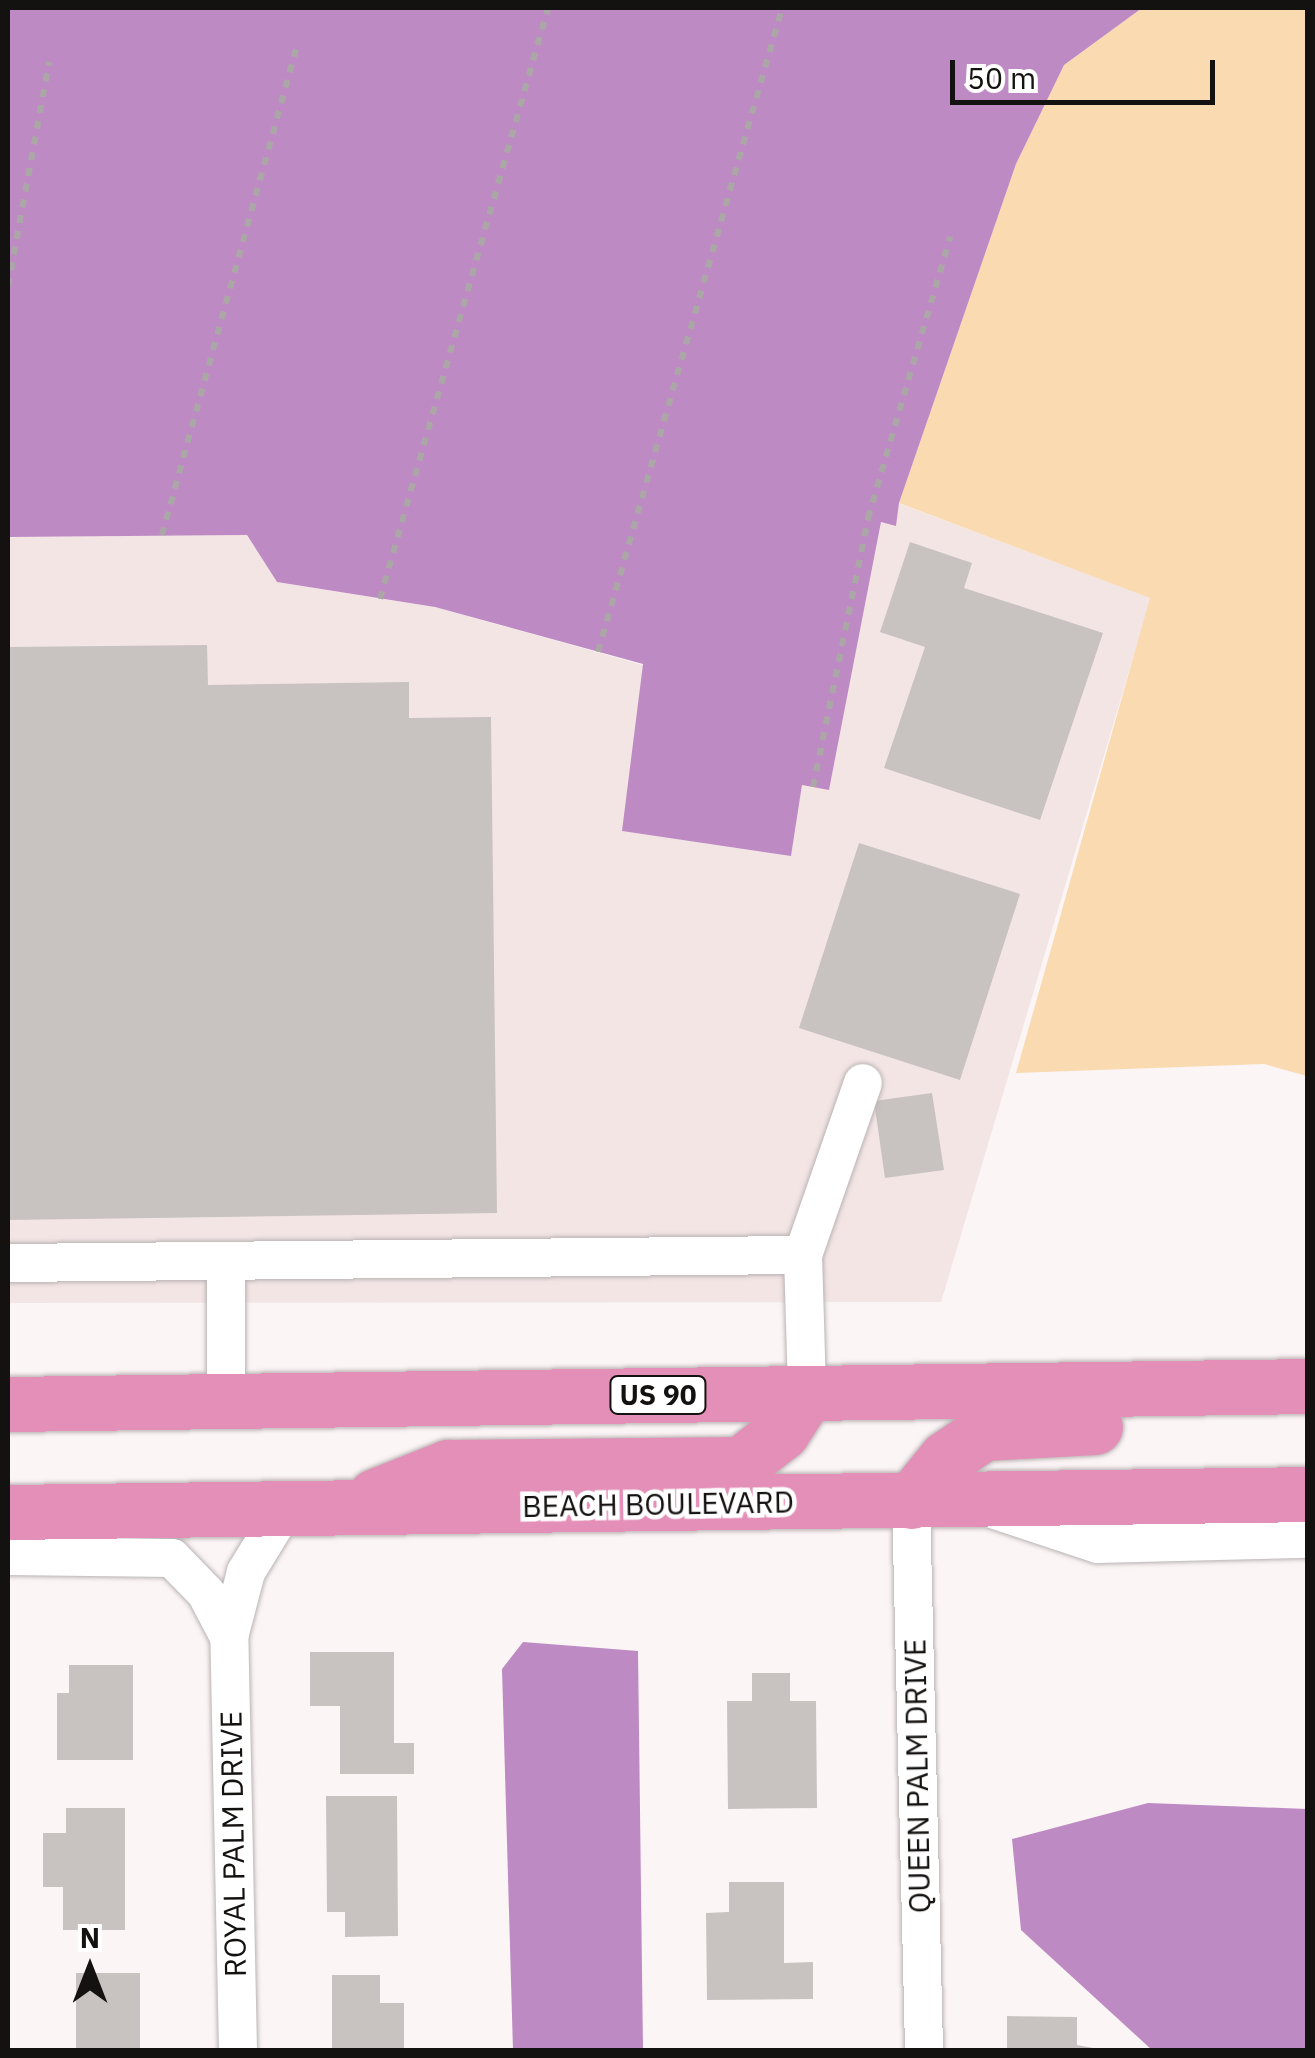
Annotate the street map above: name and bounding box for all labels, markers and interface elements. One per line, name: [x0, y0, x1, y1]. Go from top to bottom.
scale bar: [955, 40, 1220, 102]
text: 50 m: [967, 58, 1036, 97]
road number: US 90: [608, 1372, 708, 1418]
street label: BEACH BOULEVARD: [522, 1484, 794, 1524]
street label: QUEEN PALM DRIVE: [897, 1638, 937, 1914]
street label: ROYAL PALM DRIVE: [213, 1711, 253, 1977]
north arrow: [40, 1918, 140, 2018]
text: N: [80, 1919, 100, 1956]

